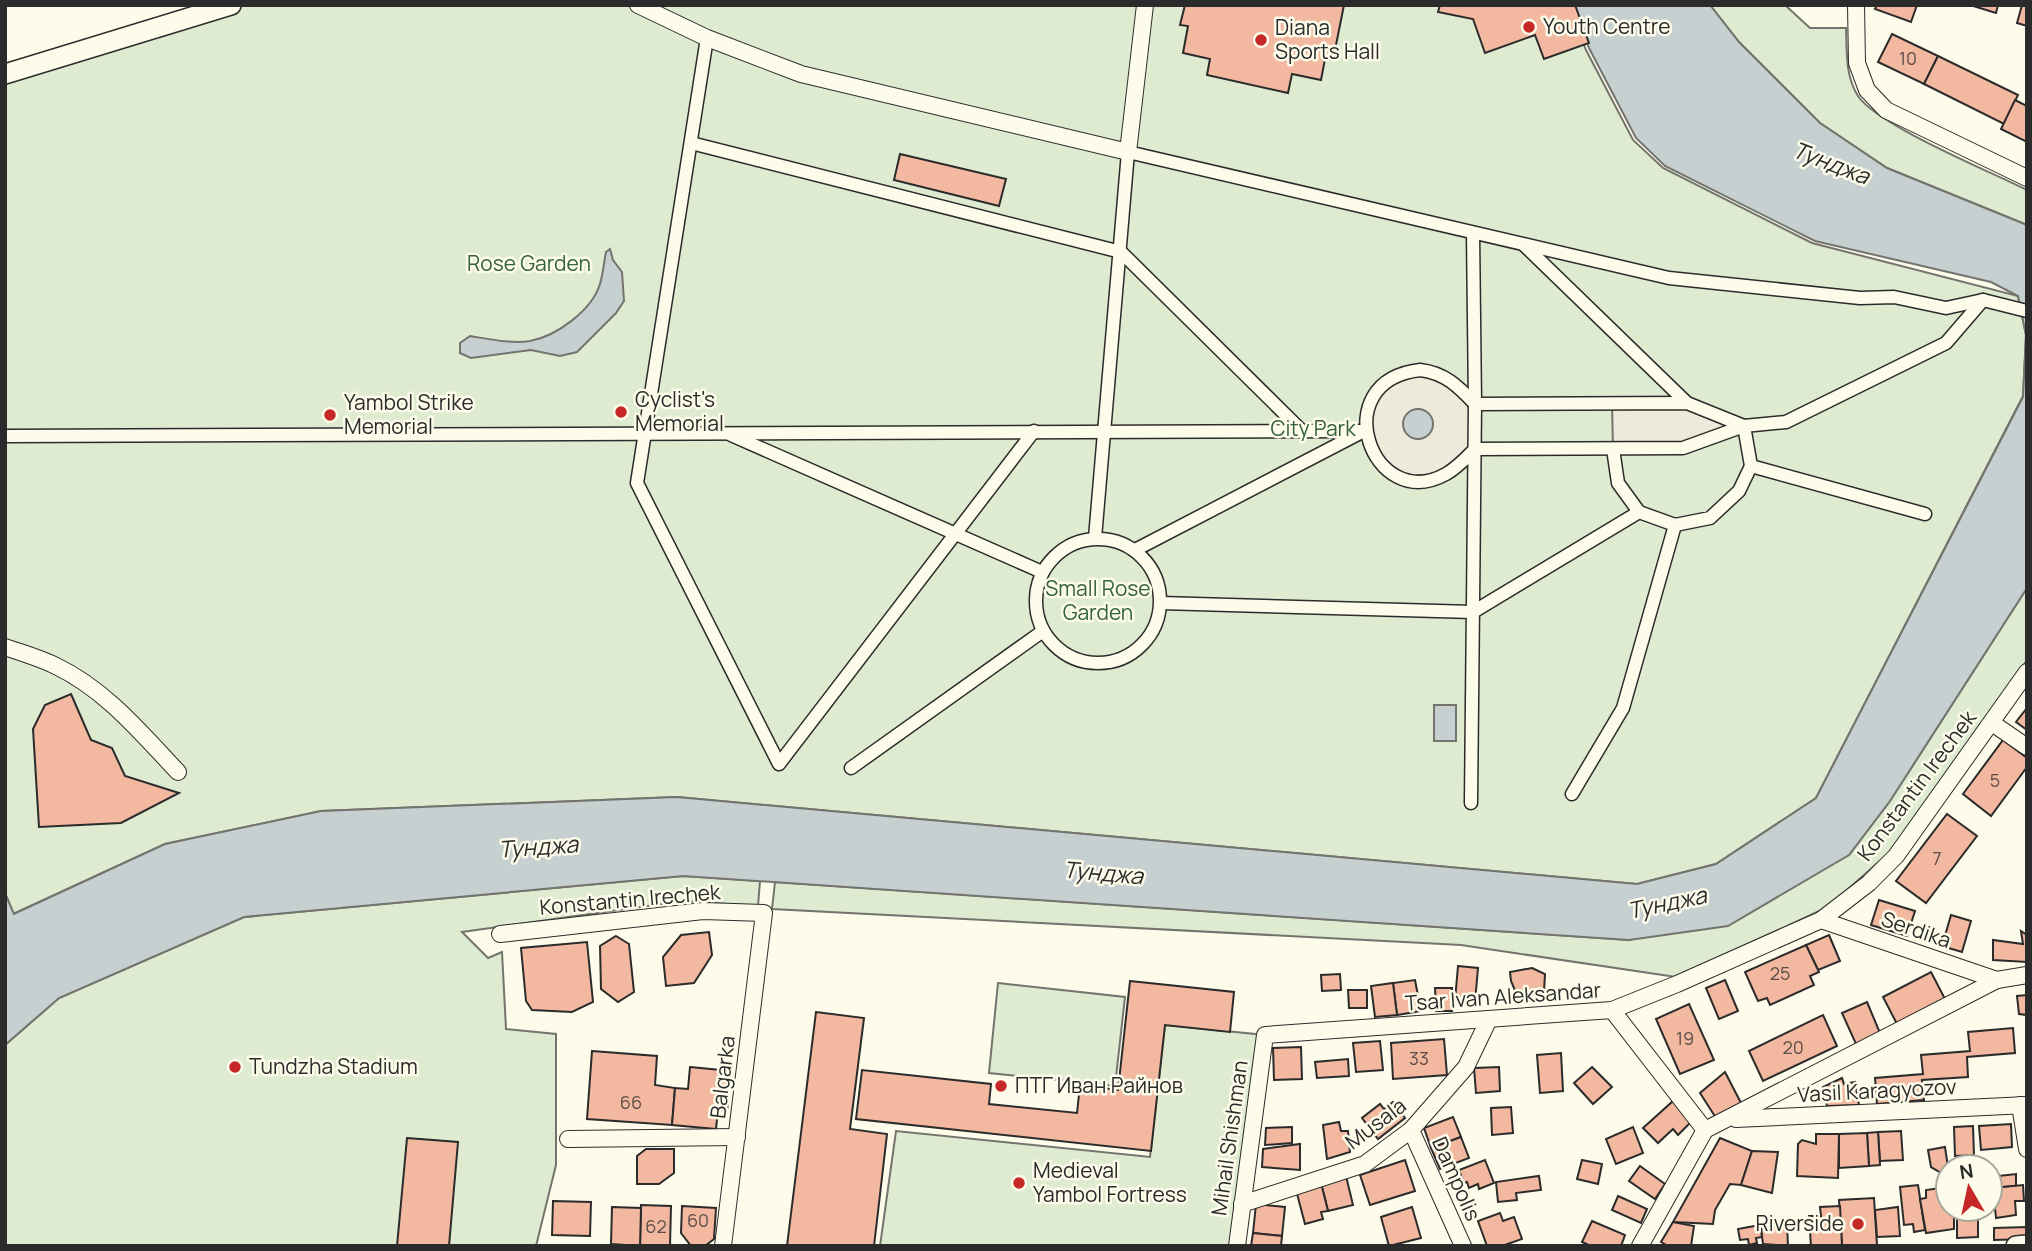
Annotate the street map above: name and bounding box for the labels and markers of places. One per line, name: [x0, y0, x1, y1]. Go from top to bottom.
place label: Youth Centre: [1543, 12, 1670, 40]
place label: Diana Sports Hall: [1275, 13, 1380, 65]
marker: Youth Centre: [1521, 19, 1537, 35]
marker: Diana Sports Hall: [1253, 32, 1269, 48]
place label: Cyclist's Memorial: [635, 385, 724, 437]
place label: Yambol Strike Memorial: [344, 388, 474, 440]
marker: Cyclist's Memorial: [613, 404, 629, 420]
marker: Yambol Strike Memorial: [322, 407, 338, 423]
place label: Tundzha Stadium: [249, 1052, 418, 1080]
marker: Tundzha Stadium: [227, 1059, 243, 1075]
place label: ПТГ Иван Райнов: [1015, 1071, 1183, 1099]
marker: ПТГ Иван Райнов: [993, 1078, 1009, 1094]
place label: Medieval Yambol Fortress: [1033, 1156, 1187, 1208]
marker: Medieval Yambol Fortress: [1011, 1175, 1027, 1191]
place label: Riverside: [1756, 1209, 1844, 1237]
marker: Riverside: [1850, 1216, 1866, 1232]

